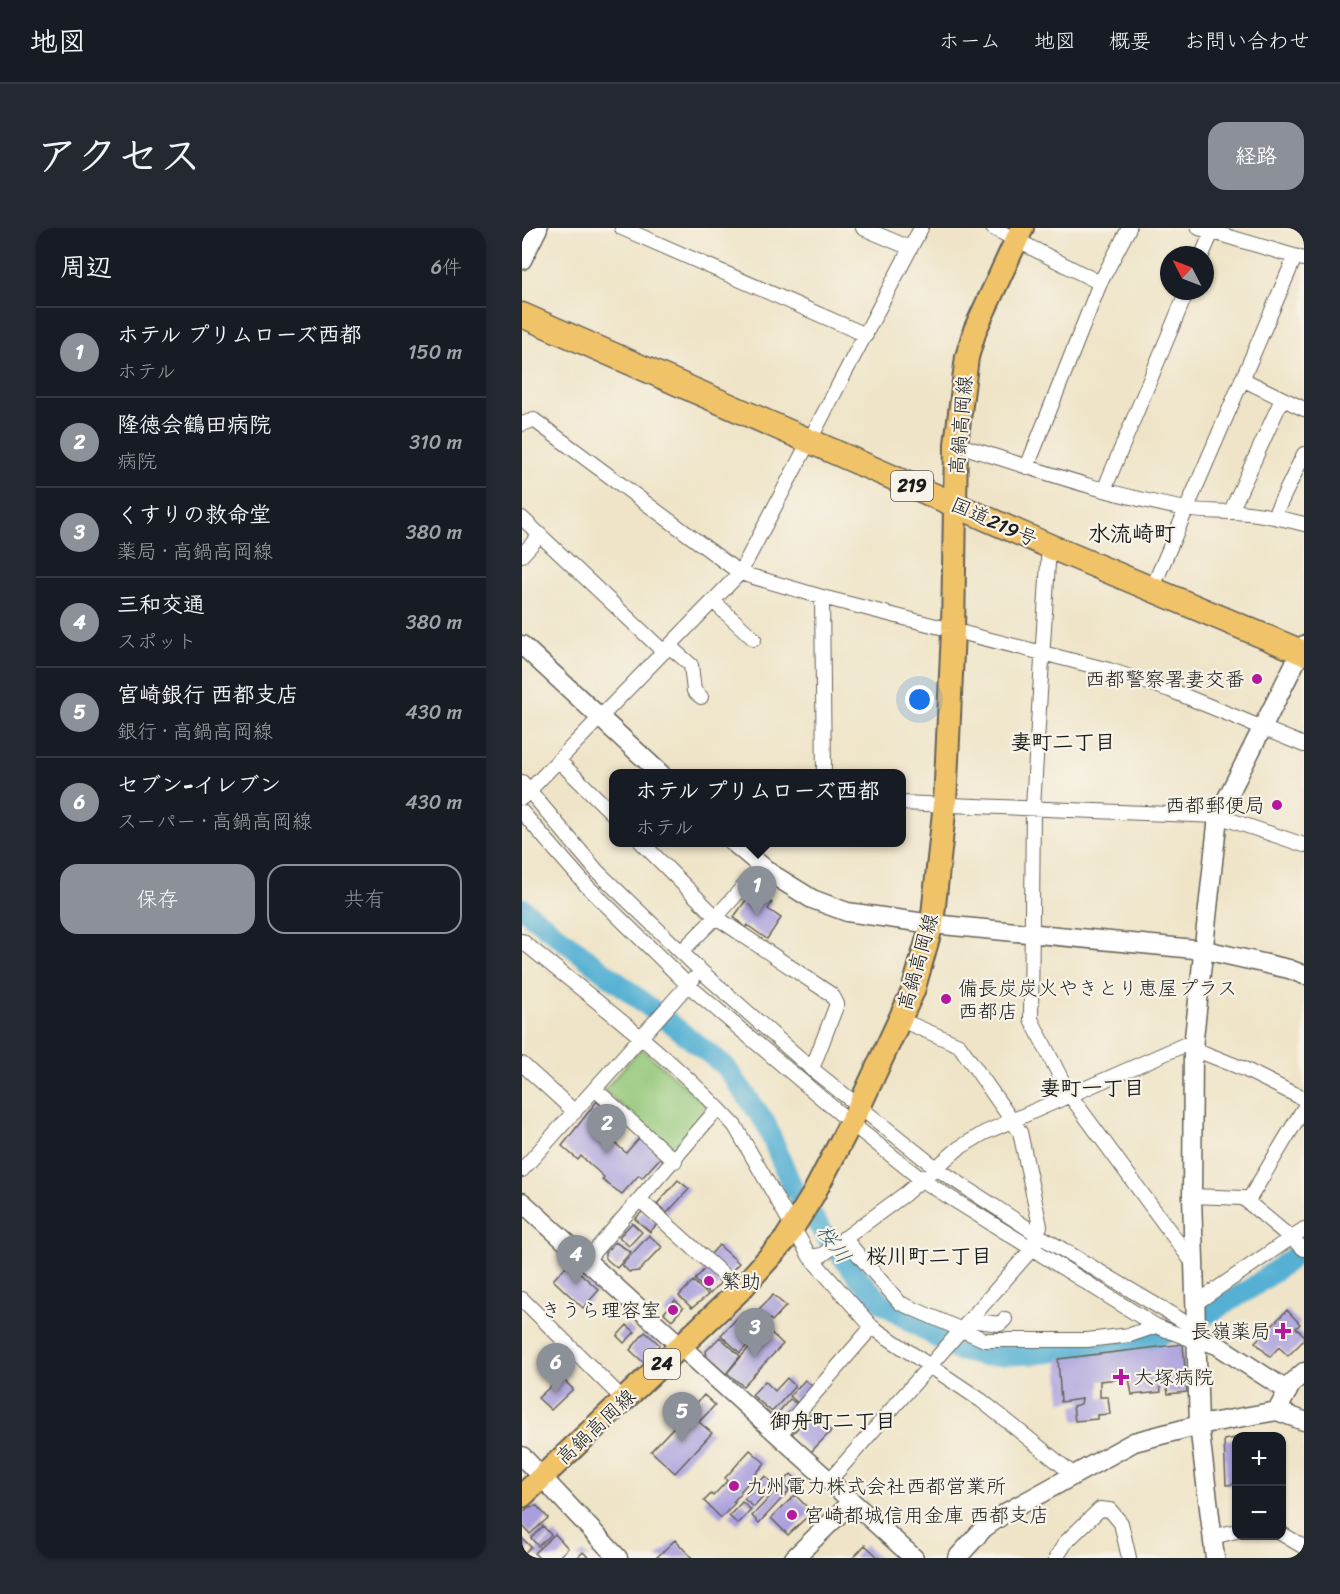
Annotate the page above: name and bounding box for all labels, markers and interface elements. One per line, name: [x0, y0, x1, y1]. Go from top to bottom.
text: 地図: [30, 17, 86, 66]
text: ホーム: [939, 22, 1001, 60]
text: 地図: [1034, 22, 1076, 60]
text: 概要: [1109, 22, 1151, 60]
text: お問い合わせ: [1184, 22, 1310, 60]
text: アクセス: [36, 119, 201, 193]
button: 経路: [1208, 122, 1304, 190]
text: 周辺: [60, 244, 112, 290]
north arrow: [1160, 246, 1214, 300]
text: 6件: [431, 250, 462, 285]
text: ホテル プリムローズ西都: [117, 315, 362, 354]
text: 1: [75, 335, 84, 370]
text: 150 m: [408, 335, 462, 370]
text: ホテル: [117, 354, 176, 389]
street label: 高鍋高岡線: [939, 374, 983, 476]
text: 隆徳会鶴田病院: [117, 405, 271, 444]
text: 2: [74, 425, 85, 460]
text: 310 m: [409, 425, 462, 460]
text: 病院: [117, 444, 157, 479]
road number: 219: [891, 471, 933, 501]
street label: 国道219号: [945, 487, 1043, 557]
text: くすりの救命堂: [117, 495, 271, 534]
district label: 水流崎町: [1088, 514, 1176, 553]
text: 3: [74, 515, 85, 550]
text: 380 m: [406, 515, 462, 550]
text: 薬局 · 高鍋高岡線: [117, 534, 273, 569]
text: 三和交通: [117, 585, 205, 624]
text: 4: [73, 605, 86, 640]
text: 380 m: [406, 605, 462, 640]
text: スポット: [117, 624, 197, 659]
place label: 西都警察署妻交番: [1085, 662, 1245, 697]
marker: 西都警察署妻交番: [1250, 672, 1264, 686]
text: 宮崎銀行 西都支店: [117, 675, 299, 714]
your location: [905, 685, 934, 714]
text: 5: [73, 695, 86, 730]
text: 430 m: [405, 695, 462, 730]
text: 銀行 · 高鍋高岡線: [117, 714, 273, 749]
district label: 妻町二丁目: [1011, 723, 1116, 761]
text: セブン-イレブン: [117, 765, 281, 804]
popup: [609, 769, 906, 847]
text: ホテル プリムローズ西都: [635, 771, 880, 810]
text: 6: [74, 785, 85, 820]
text: 430 m: [405, 785, 462, 820]
place label: 西都郵便局: [1165, 788, 1265, 823]
marker: 西都郵便局: [1270, 798, 1284, 812]
text: スーパー · 高鍋高岡線: [117, 804, 312, 839]
text: ホテル: [635, 810, 694, 845]
button: 保存: [60, 864, 255, 934]
button: 共有: [267, 864, 462, 934]
pin: 1: [738, 866, 776, 916]
street label: 高鍋高岡線: [887, 909, 949, 1015]
place label: 備長炭炭火やきとり恵屋プラス 西都店: [958, 971, 1237, 1029]
marker: 備長炭炭火やきとり恵屋プラス 西都店: [939, 992, 953, 1006]
district label: 妻町一丁目: [1040, 1069, 1145, 1107]
pin: 2: [588, 1104, 626, 1154]
water label: 桜川: [806, 1216, 862, 1272]
pin: 4: [556, 1236, 596, 1285]
district label: 桜川町二丁目: [866, 1237, 992, 1275]
place label: 繁助: [721, 1264, 761, 1299]
marker: 繁助: [702, 1274, 716, 1288]
place label: きうら理容室: [541, 1293, 661, 1328]
marker: きうら理容室: [666, 1303, 680, 1317]
pin: 3: [736, 1308, 774, 1358]
place label: 長嶺薬局: [1191, 1314, 1271, 1349]
marker: 長嶺薬局: [1276, 1324, 1290, 1338]
pin: 6: [537, 1344, 576, 1393]
road number: 24: [644, 1349, 680, 1379]
place label: 大塚病院: [1134, 1360, 1214, 1395]
marker: 大塚病院: [1112, 1368, 1130, 1386]
street label: 高鍋高岡線: [547, 1380, 645, 1474]
pin: 5: [662, 1392, 702, 1442]
district label: 御舟町二丁目: [770, 1402, 896, 1440]
map controls: [1232, 1432, 1286, 1540]
button: +: [1232, 1432, 1286, 1486]
place label: 九州電力株式会社西都営業所: [746, 1469, 1006, 1504]
marker: 九州電力株式会社西都営業所: [727, 1479, 741, 1493]
button: −: [1232, 1486, 1286, 1540]
place label: 宮崎都城信用金庫 西都支店: [804, 1498, 1049, 1533]
marker: 宮崎都城信用金庫 西都支店: [785, 1508, 799, 1522]

